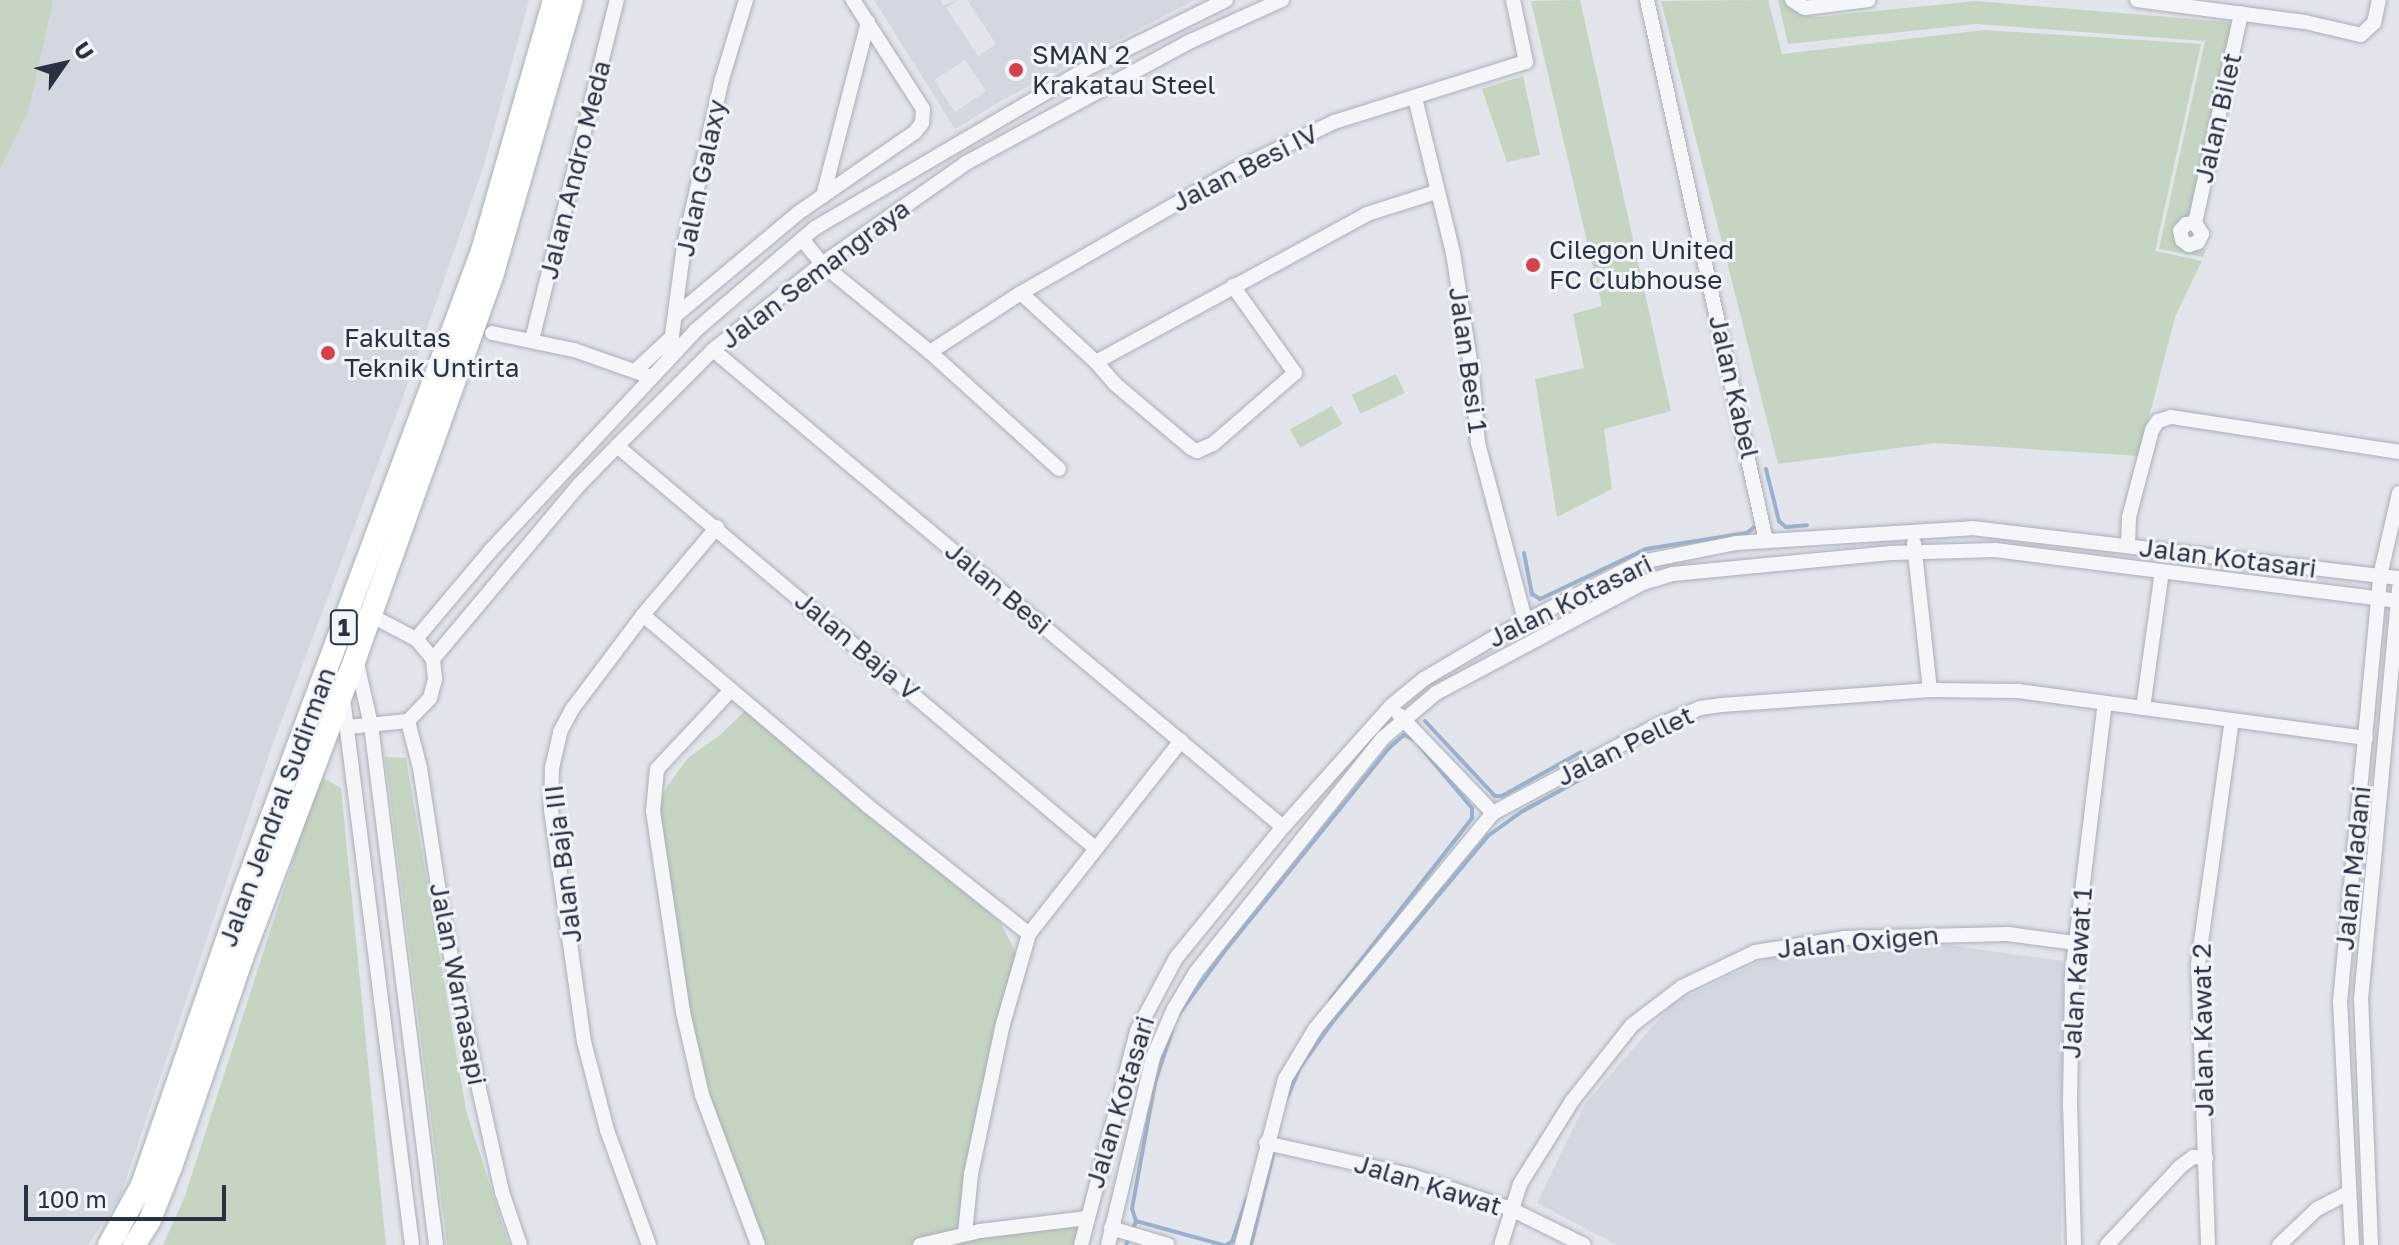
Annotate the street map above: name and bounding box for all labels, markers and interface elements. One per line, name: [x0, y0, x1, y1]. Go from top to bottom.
north arrow: [24, 24, 104, 104]
text: U: [69, 36, 100, 65]
place label: SMAN 2 Krakatau Steel: [1032, 39, 1216, 100]
street label: Jalan Bilet: [2188, 50, 2248, 186]
street label: Jalan Andro Meda: [533, 57, 617, 283]
marker: SMAN 2 Krakatau Steel: [1007, 61, 1025, 79]
street label: Jalan Galaxy: [669, 97, 733, 259]
street label: Jalan Besi IV: [1167, 118, 1323, 218]
street label: Jalan Semangraya: [714, 193, 916, 355]
place label: Cilegon United FC Clubhouse: [1549, 234, 1734, 296]
marker: Cilegon United FC Clubhouse: [1524, 256, 1542, 274]
street label: Jalan Besi 1: [1442, 285, 1494, 435]
street label: Jalan Kabel: [1702, 312, 1766, 462]
place label: Fakultas Teknik Untirta: [344, 322, 520, 384]
marker: Fakultas Teknik Untirta: [319, 344, 337, 362]
street label: Jalan Kotasari: [2138, 532, 2318, 584]
street label: Jalan Besi: [939, 535, 1057, 641]
street label: Jalan Kotasari: [1483, 548, 1657, 654]
street label: Jalan Baja V: [789, 585, 925, 707]
road number: 1: [328, 607, 360, 647]
street label: Jalan Jendral Sudirman: [212, 663, 342, 951]
street label: Jalan Pellet: [1552, 699, 1698, 793]
street label: Jalan Baja III: [538, 783, 588, 945]
street label: Jalan Madani: [2329, 784, 2377, 952]
street label: Jalan Warnasapi: [423, 880, 493, 1088]
street label: Jalan Kawat 1: [2055, 887, 2099, 1059]
street label: Jalan Oxigen: [1776, 919, 1940, 965]
street label: Jalan Kawat 2: [2186, 943, 2220, 1117]
street label: Jalan Kotasari: [1079, 1012, 1161, 1192]
street label: Jalan Kawat: [1351, 1148, 1505, 1222]
scale bar: [28, 1169, 230, 1219]
text: 100 m: [38, 1184, 107, 1213]

